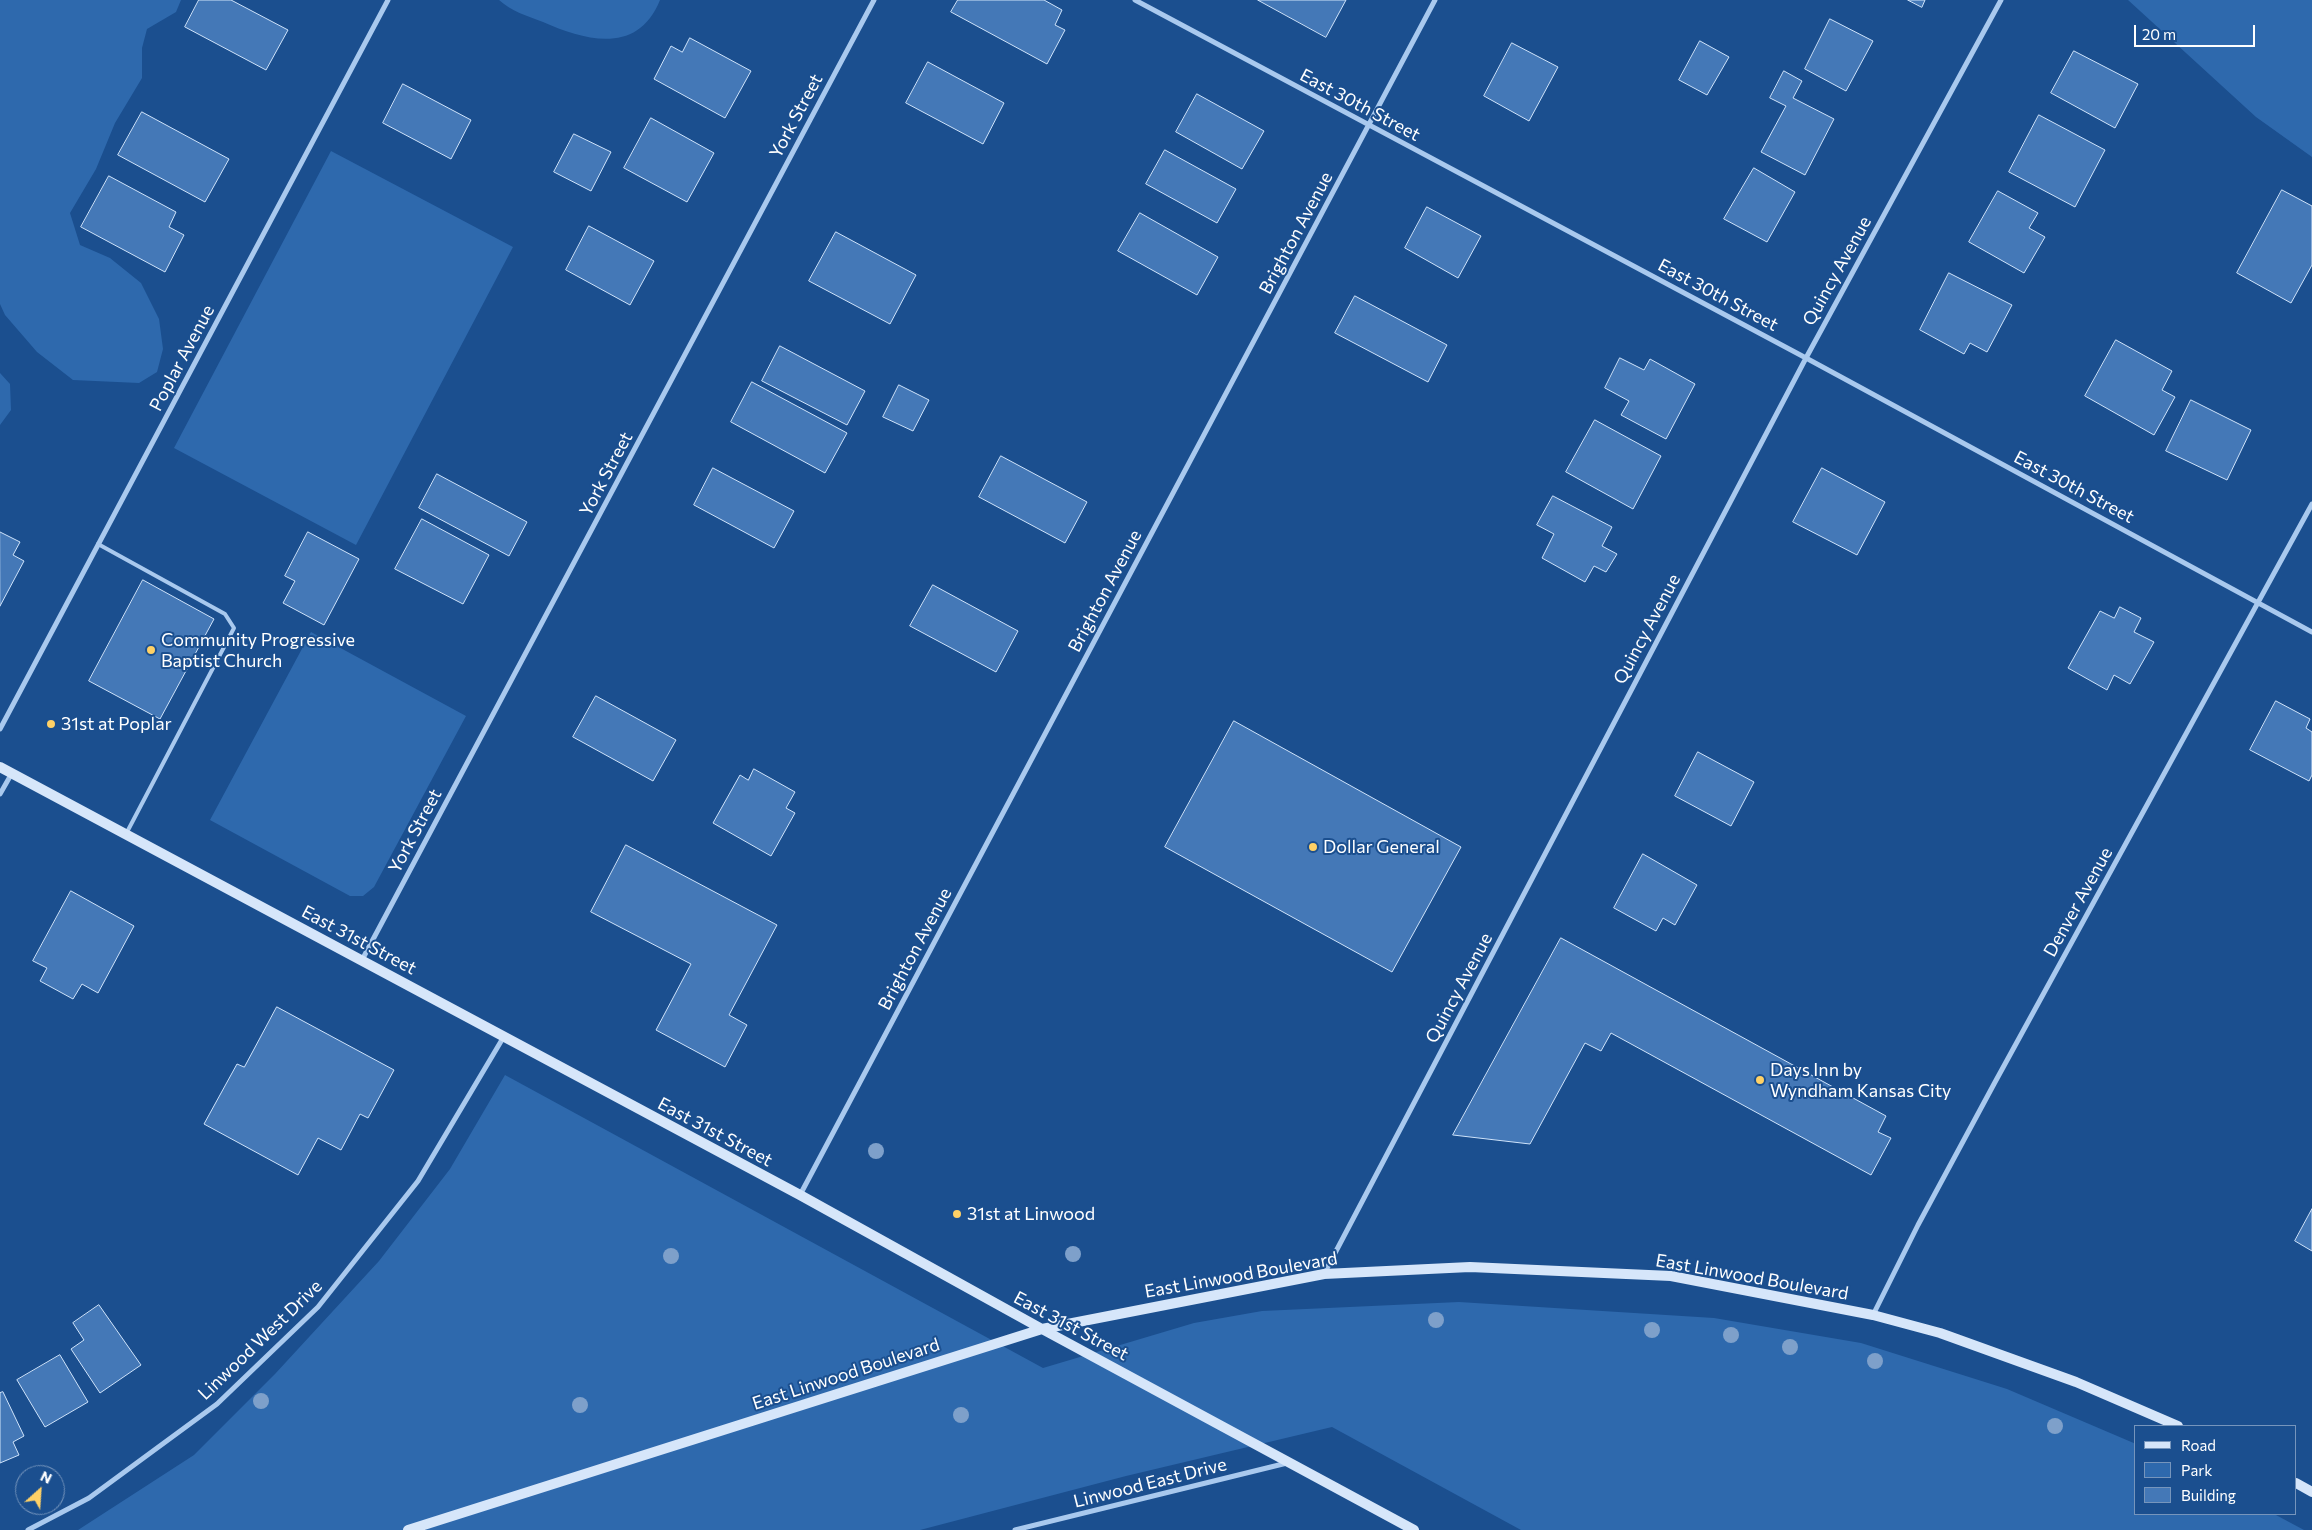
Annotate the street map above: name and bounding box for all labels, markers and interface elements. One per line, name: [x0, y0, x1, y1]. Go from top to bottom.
scale bar: [2137, 15, 2258, 47]
text: 20 m: [2142, 25, 2176, 43]
street label: East 30th Street: [1296, 64, 1424, 146]
street label: York Street: [765, 70, 827, 162]
street label: Brighton Avenue: [1255, 168, 1337, 298]
street label: Quincy Avenue: [1798, 213, 1876, 329]
street label: East 30th Street: [1654, 254, 1782, 336]
street label: Poplar Avenue: [145, 301, 219, 415]
street label: York Street: [575, 428, 637, 520]
street label: East 30th Street: [2010, 446, 2138, 528]
street label: Brighton Avenue: [1064, 526, 1146, 656]
street label: Quincy Avenue: [1609, 570, 1685, 688]
place label: Community Progressive Baptist Church: [161, 629, 355, 672]
marker: Community Progressive Baptist Church: [145, 644, 157, 656]
place label: 31st at Poplar: [61, 713, 172, 735]
marker: 31st at Poplar: [45, 718, 57, 730]
street label: York Street: [384, 785, 446, 877]
place label: Dollar General: [1323, 836, 1440, 858]
marker: Dollar General: [1307, 841, 1319, 853]
street label: Denver Avenue: [2039, 843, 2117, 961]
street label: Brighton Avenue: [874, 884, 956, 1014]
street label: East 31st Street: [298, 901, 420, 979]
street label: Quincy Avenue: [1421, 929, 1497, 1047]
place label: Days Inn by Wyndham Kansas City: [1770, 1059, 1951, 1102]
marker: Days Inn by Wyndham Kansas City: [1754, 1074, 1766, 1086]
street label: East 31st Street: [654, 1093, 776, 1171]
place label: 31st at Linwood: [967, 1203, 1095, 1225]
marker: 31st at Linwood: [951, 1208, 963, 1220]
street label: East Linwood Boulevard: [1143, 1247, 1339, 1303]
street label: East Linwood Boulevard: [1654, 1249, 1850, 1305]
street label: Linwood West Drive: [194, 1275, 326, 1405]
street label: East 31st Street: [1010, 1287, 1132, 1365]
street label: East Linwood Boulevard: [750, 1334, 942, 1414]
legend: [2134, 1425, 2297, 1515]
text: Road: [2181, 1436, 2216, 1454]
street label: Linwood East Drive: [1071, 1454, 1229, 1512]
text: Park: [2181, 1461, 2212, 1479]
north arrow: [15, 1465, 65, 1515]
text: N: [38, 1467, 55, 1487]
text: Building: [2181, 1486, 2236, 1504]

